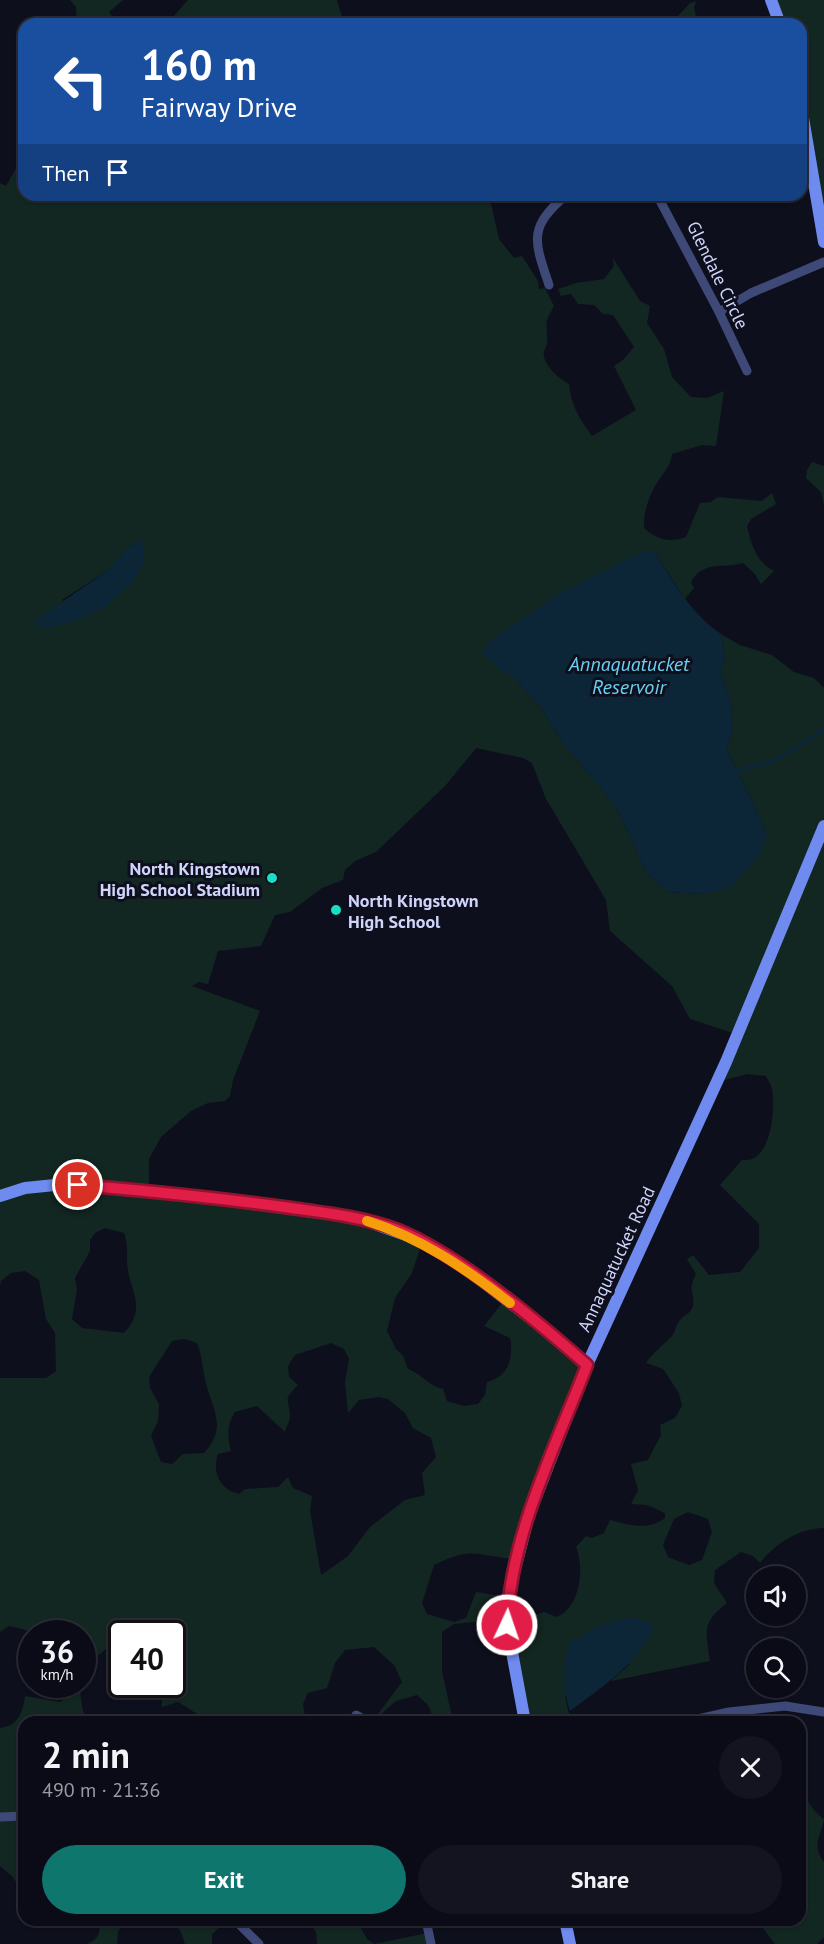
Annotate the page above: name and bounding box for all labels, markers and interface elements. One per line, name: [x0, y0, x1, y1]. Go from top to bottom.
text: 160 m: [141, 37, 257, 92]
icon: left: [42, 42, 120, 120]
text: Fairway Drive: [141, 90, 297, 124]
icon: arrive: [101, 156, 134, 189]
text: Then: [42, 159, 89, 187]
street label: Glendale Circle: [682, 217, 754, 333]
water label: Annaquatucket Reservoir: [568, 651, 691, 700]
place label: North Kingstown High School Stadium: [100, 857, 260, 901]
marker: North Kingstown High School Stadium: [265, 871, 279, 885]
place label: North Kingstown High School: [348, 889, 479, 933]
marker: North Kingstown High School: [329, 903, 343, 917]
pin: [52, 1159, 103, 1210]
icon: arrive: [61, 1168, 94, 1201]
street label: Annaquatucket Road: [572, 1183, 660, 1335]
map controls: [746, 1566, 806, 1698]
button: sound: [746, 1566, 806, 1626]
position arrow: [475, 1593, 539, 1657]
speed limit sign: 40: [108, 1620, 186, 1698]
text: 36: [40, 1632, 74, 1671]
button: search: [746, 1638, 806, 1698]
text: km/h: [41, 1665, 73, 1684]
text: 2 min: [42, 1731, 130, 1778]
button: close: [719, 1736, 782, 1799]
text: 490 m · 21:36: [42, 1777, 160, 1803]
button: Exit: [42, 1845, 406, 1914]
button: Share: [418, 1845, 782, 1914]

